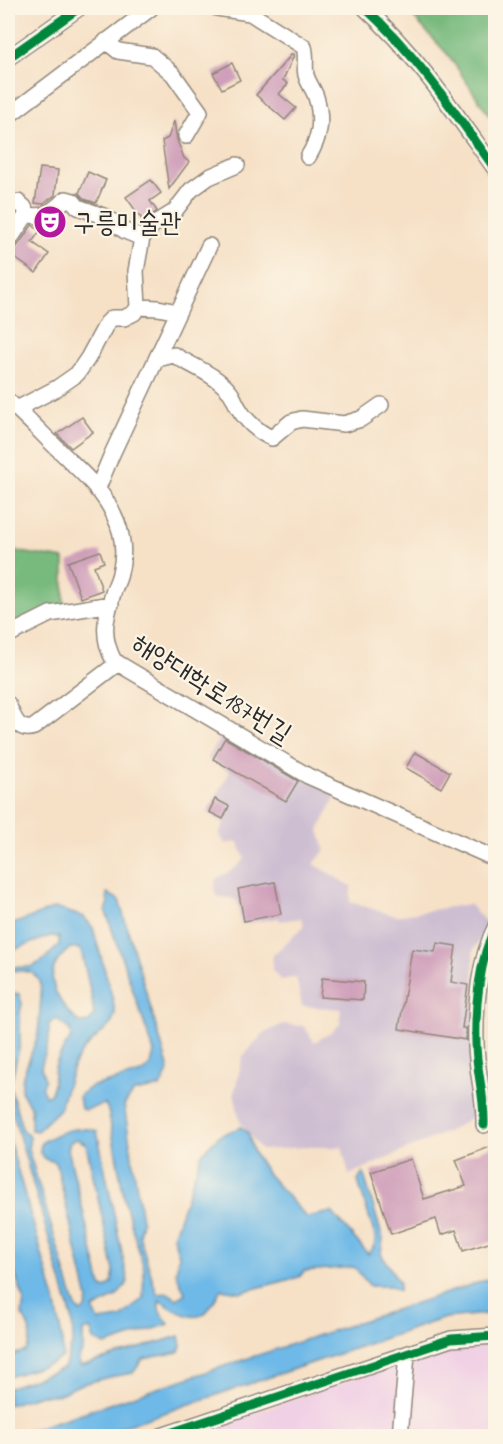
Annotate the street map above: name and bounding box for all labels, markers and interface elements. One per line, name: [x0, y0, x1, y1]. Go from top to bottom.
theatre icon: 구릉미술관: [32, 204, 68, 240]
place label: 구릉미술관: [73, 205, 182, 244]
street label: 해양대학로187번길: [123, 625, 298, 755]

